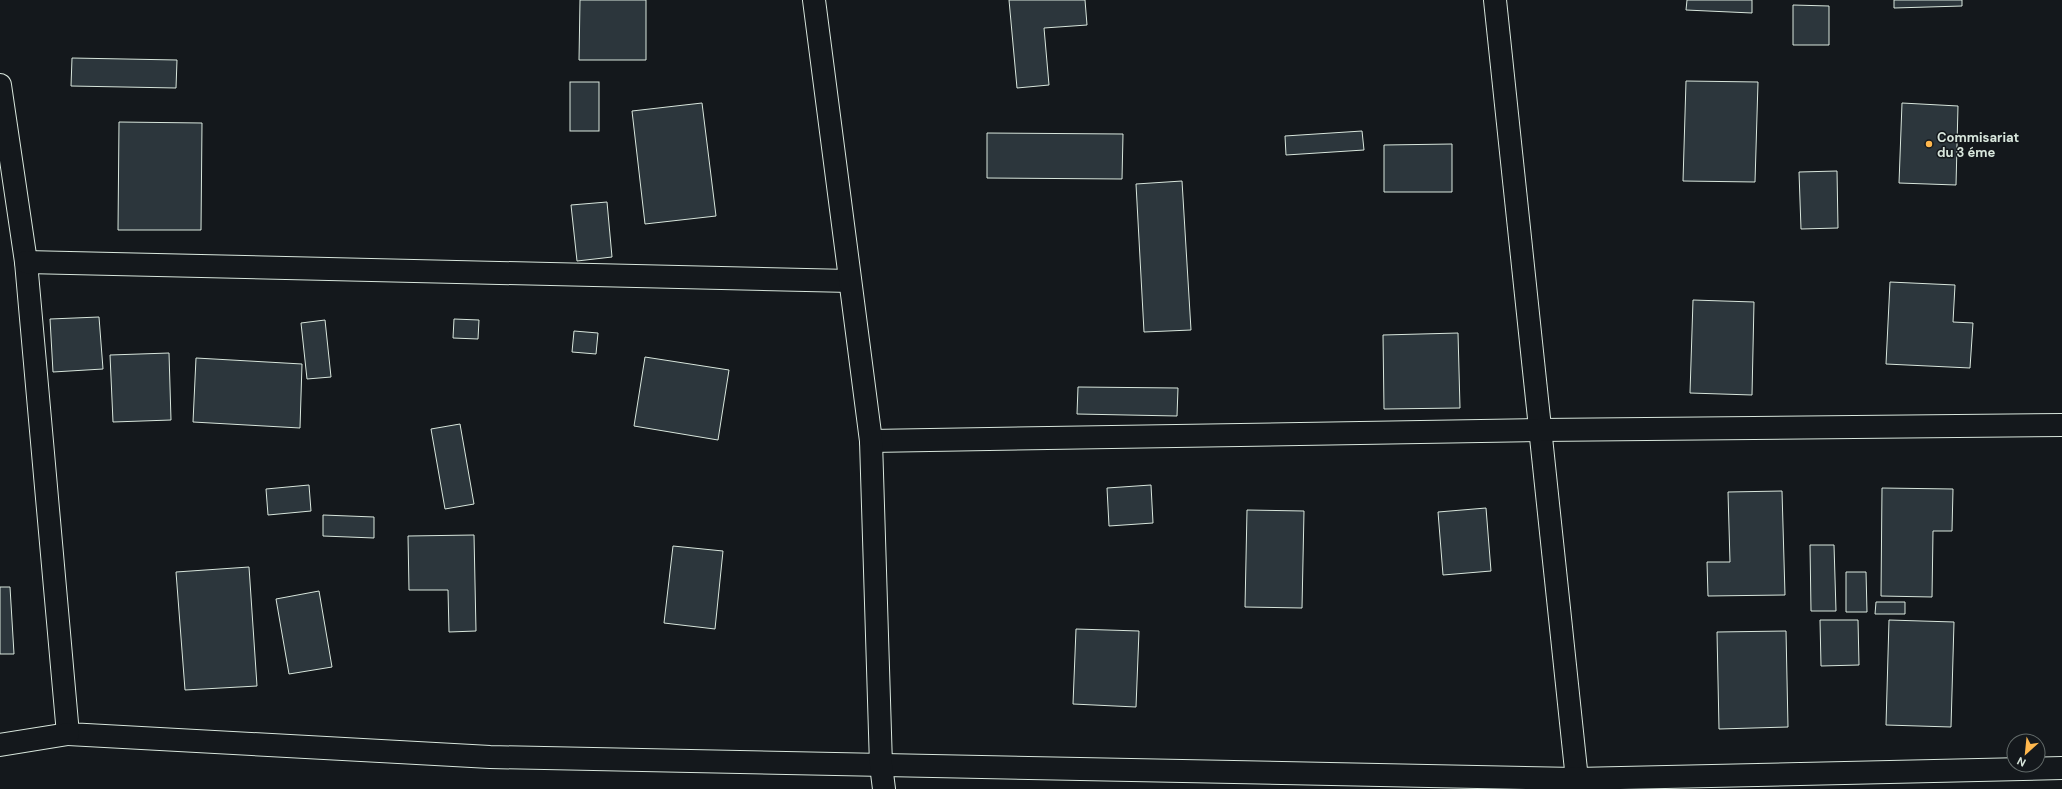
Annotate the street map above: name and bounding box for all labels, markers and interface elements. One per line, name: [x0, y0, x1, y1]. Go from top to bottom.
place label: Commisariat du 3 éme: [1937, 129, 2019, 161]
marker: Commisariat du 3 éme: [1924, 139, 1934, 149]
north arrow: [2006, 733, 2046, 773]
text: N: [2015, 754, 2028, 770]

